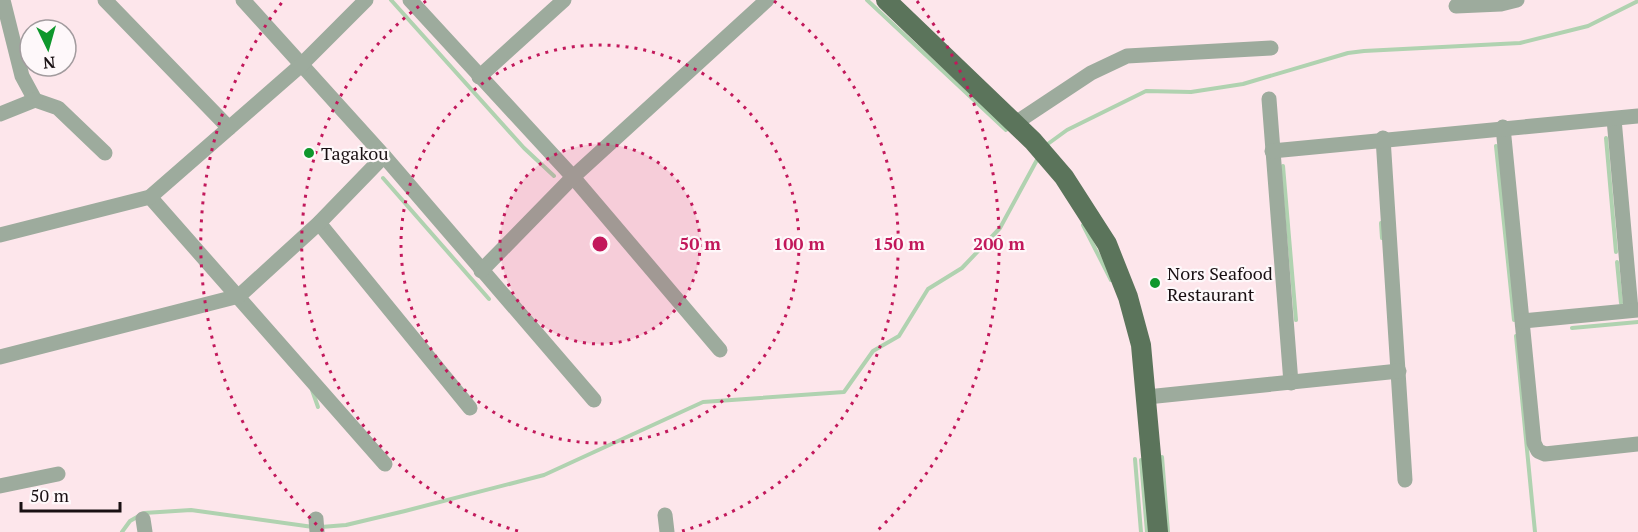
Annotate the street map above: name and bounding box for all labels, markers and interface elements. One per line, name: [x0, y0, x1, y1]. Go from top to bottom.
north arrow: [18, 18, 78, 78]
text: N: [42, 51, 56, 74]
place label: Tagakou: [321, 141, 389, 165]
marker: Tagakou: [302, 146, 316, 160]
text: 50 m: [679, 231, 721, 255]
text: 100 m: [773, 231, 825, 255]
text: 150 m: [873, 231, 925, 255]
text: 200 m: [973, 231, 1025, 255]
centre of rings: [590, 234, 610, 254]
place label: Nors Seafood Restaurant: [1167, 261, 1273, 306]
marker: Nors Seafood Restaurant: [1148, 276, 1162, 290]
scale bar: [21, 475, 120, 513]
text: 50 m: [30, 483, 70, 507]

